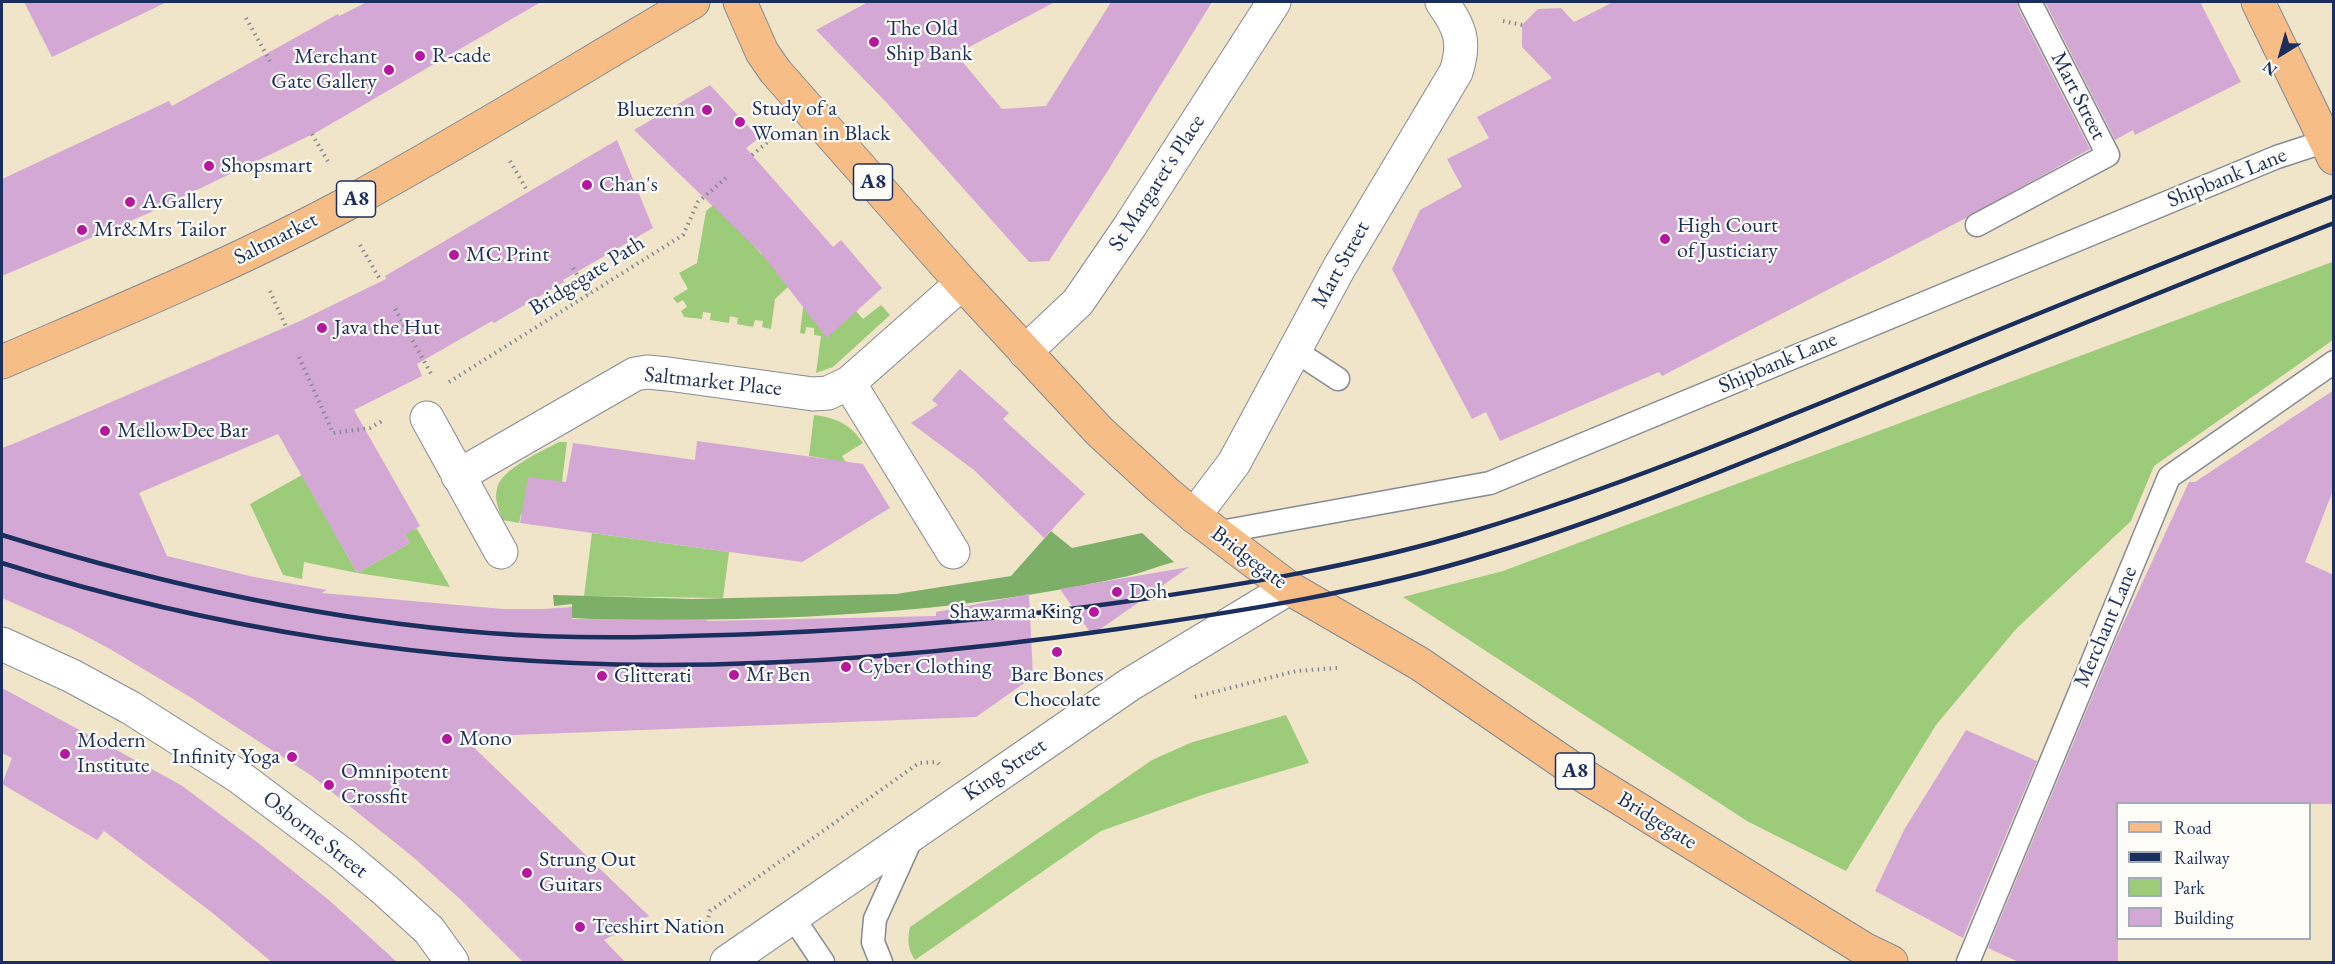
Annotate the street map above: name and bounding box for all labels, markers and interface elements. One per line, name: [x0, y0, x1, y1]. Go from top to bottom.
place label: The Old Ship Bank: [886, 16, 972, 68]
north arrow: [2251, 24, 2311, 84]
marker: The Old Ship Bank: [867, 35, 881, 49]
place label: R-cade: [432, 43, 491, 69]
place label: Merchant Gate Gallery: [271, 44, 377, 96]
street label: Mart Street: [2045, 48, 2111, 144]
marker: R-cade: [413, 49, 427, 63]
text: N: [2258, 56, 2281, 81]
marker: Merchant Gate Gallery: [382, 63, 396, 77]
place label: Study of a Woman in Black: [752, 96, 890, 148]
place label: Bluezenn: [617, 97, 695, 123]
marker: Bluezenn: [700, 103, 714, 117]
street label: St Margaret's Place: [1103, 110, 1211, 256]
marker: Study of a Woman in Black: [733, 115, 747, 129]
street label: Shipbank Lane: [2164, 142, 2290, 214]
place label: Shopsmart: [221, 153, 312, 179]
marker: Shopsmart: [202, 159, 216, 173]
road number: A8: [854, 164, 892, 200]
place label: Chan's: [599, 172, 658, 198]
marker: Chan's: [580, 178, 594, 192]
road number: A8: [336, 181, 376, 217]
place label: A.Gallery: [142, 189, 223, 215]
marker: A.Gallery: [123, 195, 137, 209]
street label: Saltmarket: [230, 207, 322, 271]
place label: High Court of Justiciary: [1677, 213, 1778, 264]
place label: Mr&Mrs Tailor: [94, 217, 227, 243]
street label: Mart Street: [1306, 217, 1376, 313]
marker: Mr&Mrs Tailor: [75, 223, 89, 237]
street label: Bridgegate Path: [524, 230, 650, 322]
marker: High Court of Justiciary: [1658, 232, 1672, 246]
place label: MC Print: [466, 242, 549, 268]
marker: MC Print: [447, 248, 461, 262]
place label: Java the Hut: [334, 315, 440, 341]
marker: Java the Hut: [315, 321, 329, 335]
street label: Shipbank Lane: [1715, 326, 1841, 400]
street label: Saltmarket Place: [643, 362, 783, 402]
place label: MellowDee Bar: [117, 418, 248, 444]
marker: MellowDee Bar: [98, 424, 112, 438]
street label: Bridgegate: [1206, 521, 1292, 595]
street label: Merchant Lane: [2069, 562, 2143, 692]
place label: Doh: [1129, 579, 1167, 605]
marker: Doh: [1110, 585, 1124, 599]
place label: Shawarma King: [949, 599, 1082, 625]
marker: Shawarma King: [1087, 605, 1101, 619]
marker: Bare Bones Chocolate: [1050, 645, 1064, 659]
place label: Cyber Clothing: [858, 654, 992, 680]
marker: Cyber Clothing: [839, 660, 853, 674]
place label: Mr Ben: [746, 662, 811, 688]
place label: Bare Bones Chocolate: [1010, 662, 1104, 714]
place label: Glitterati: [614, 663, 692, 689]
marker: Mr Ben: [727, 668, 741, 682]
marker: Glitterati: [595, 669, 609, 683]
place label: Mono: [459, 726, 512, 752]
place label: Modern Institute: [77, 728, 149, 780]
marker: Mono: [440, 732, 454, 746]
street label: King Street: [959, 733, 1051, 807]
place label: Infinity Yoga: [172, 744, 280, 770]
marker: Modern Institute: [58, 747, 72, 761]
marker: Infinity Yoga: [285, 750, 299, 764]
road number: A8: [1556, 753, 1594, 789]
place label: Omnipotent Crossfit: [341, 759, 448, 810]
marker: Omnipotent Crossfit: [322, 778, 336, 792]
street label: Osborne Street: [257, 786, 373, 884]
street label: Bridgegate: [1612, 786, 1702, 856]
legend: [2116, 802, 2311, 940]
text: Road: [2174, 816, 2212, 839]
text: Railway: [2174, 846, 2230, 869]
place label: Strung Out Guitars: [539, 847, 636, 898]
marker: Strung Out Guitars: [520, 866, 534, 880]
text: Park: [2174, 876, 2205, 899]
text: Building: [2174, 906, 2234, 929]
place label: Teeshirt Nation: [592, 914, 725, 940]
marker: Teeshirt Nation: [573, 920, 587, 934]

